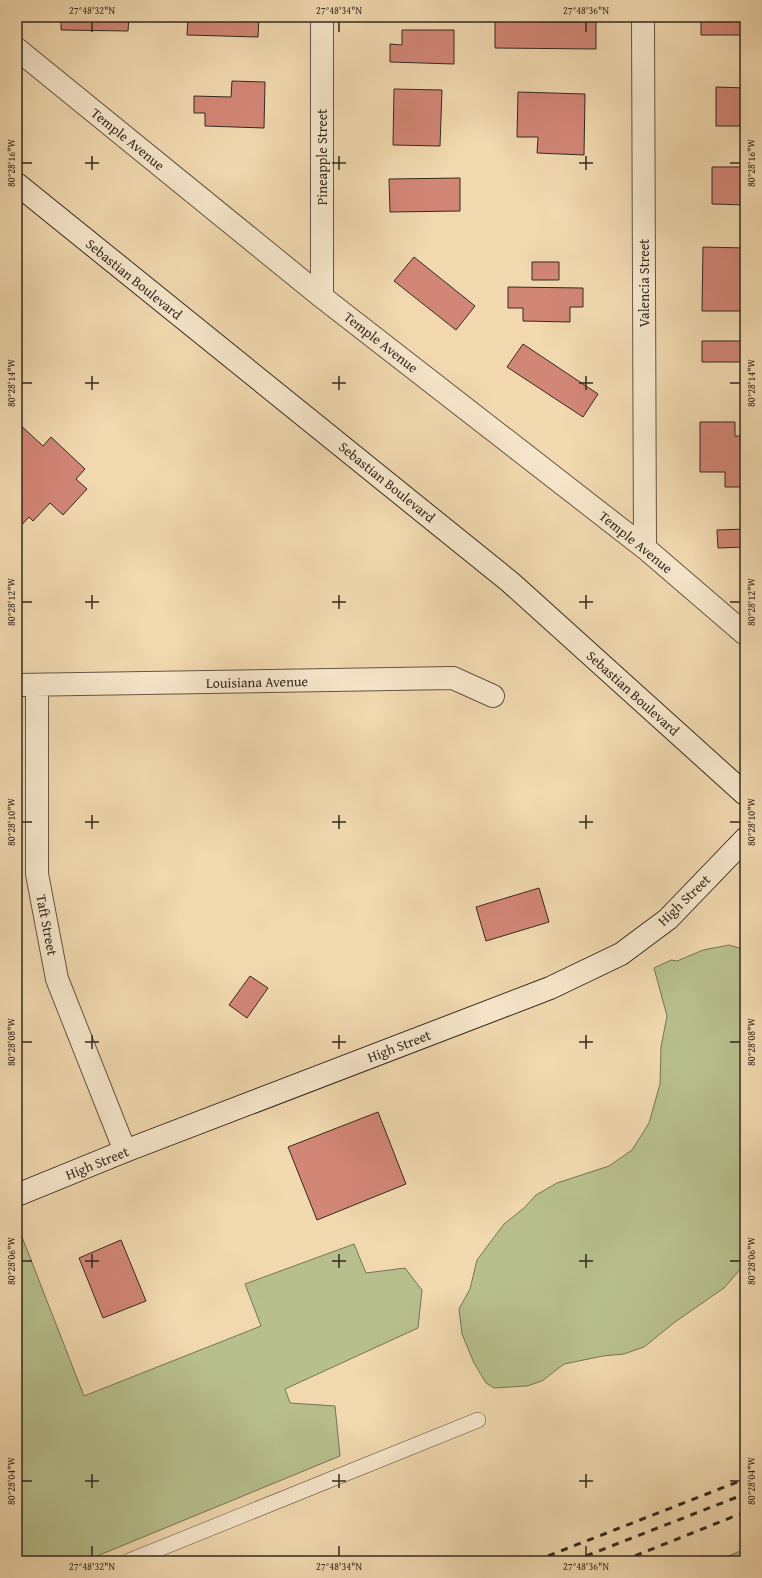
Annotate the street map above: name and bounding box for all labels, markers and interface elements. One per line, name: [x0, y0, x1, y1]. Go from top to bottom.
text: 27°48'32"N: [69, 3, 115, 18]
text: 27°48'34"N: [316, 3, 362, 18]
text: 27°48'36"N: [563, 3, 609, 18]
street label: Temple Avenue: [87, 103, 169, 175]
street label: Pineapple Street: [312, 109, 332, 205]
text: 80°28'16"W: [4, 139, 19, 187]
text: 80°28'16"W: [744, 139, 759, 187]
street label: Sebastian Boulevard: [82, 234, 187, 324]
street label: Valencia Street: [634, 239, 654, 327]
street label: Temple Avenue: [340, 307, 423, 378]
text: 80°28'14"W: [4, 359, 19, 407]
text: 80°28'14"W: [744, 359, 759, 407]
street label: Sebastian Boulevard: [335, 437, 440, 527]
street label: Temple Avenue: [595, 506, 677, 578]
text: 80°28'12"W: [4, 578, 19, 626]
text: 80°28'12"W: [744, 578, 759, 626]
street label: Sebastian Boulevard: [582, 646, 684, 741]
street label: Louisiana Avenue: [206, 671, 309, 693]
text: 80°28'10"W: [4, 798, 19, 846]
text: 80°28'10"W: [744, 798, 759, 846]
street label: High Street: [653, 870, 715, 930]
street label: Taft Street: [31, 893, 63, 957]
text: 80°28'08"W: [4, 1018, 19, 1066]
text: 80°28'08"W: [744, 1018, 759, 1066]
street label: High Street: [364, 1025, 434, 1067]
street label: High Street: [62, 1141, 132, 1185]
text: 80°28'06"W: [4, 1237, 19, 1285]
text: 80°28'06"W: [744, 1237, 759, 1285]
text: 80°28'04"W: [4, 1457, 19, 1505]
text: 80°28'04"W: [744, 1457, 759, 1505]
text: 27°48'32"N: [69, 1559, 115, 1574]
text: 27°48'34"N: [316, 1559, 362, 1574]
text: 27°48'36"N: [563, 1559, 609, 1574]

